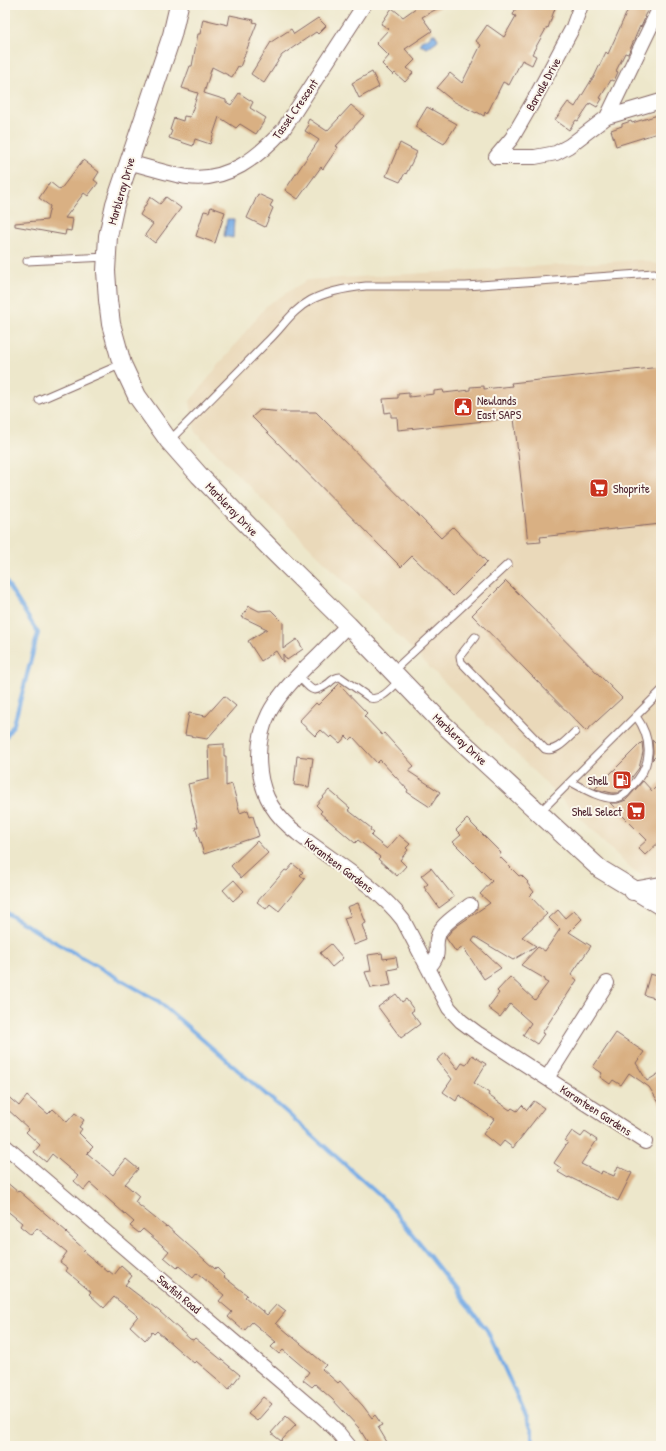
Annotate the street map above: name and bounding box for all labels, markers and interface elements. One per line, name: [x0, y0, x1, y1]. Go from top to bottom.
street label: Barvale Drive: [521, 54, 565, 114]
street label: Tassel Crescent: [268, 75, 322, 142]
street label: Marbleray Drive: [103, 155, 139, 227]
place label: Newlands East SAPS: [477, 392, 522, 423]
public building icon: Newlands East SAPS: [452, 396, 474, 418]
supermarket icon: Shoprite: [588, 477, 610, 499]
street label: Marbleray Drive: [202, 478, 262, 540]
place label: Shoprite: [613, 480, 650, 497]
street label: Marbleray Drive: [429, 709, 491, 769]
fuel station icon: Shell: [611, 769, 633, 791]
place label: Shell: [588, 772, 609, 789]
supermarket icon: Shell Select: [625, 800, 647, 822]
place label: Shell Select: [572, 803, 623, 820]
street label: Karanteen Gardens: [301, 833, 377, 897]
street label: Karanteen Gardens: [557, 1080, 635, 1140]
street label: Sawfish Road: [153, 1271, 205, 1318]

